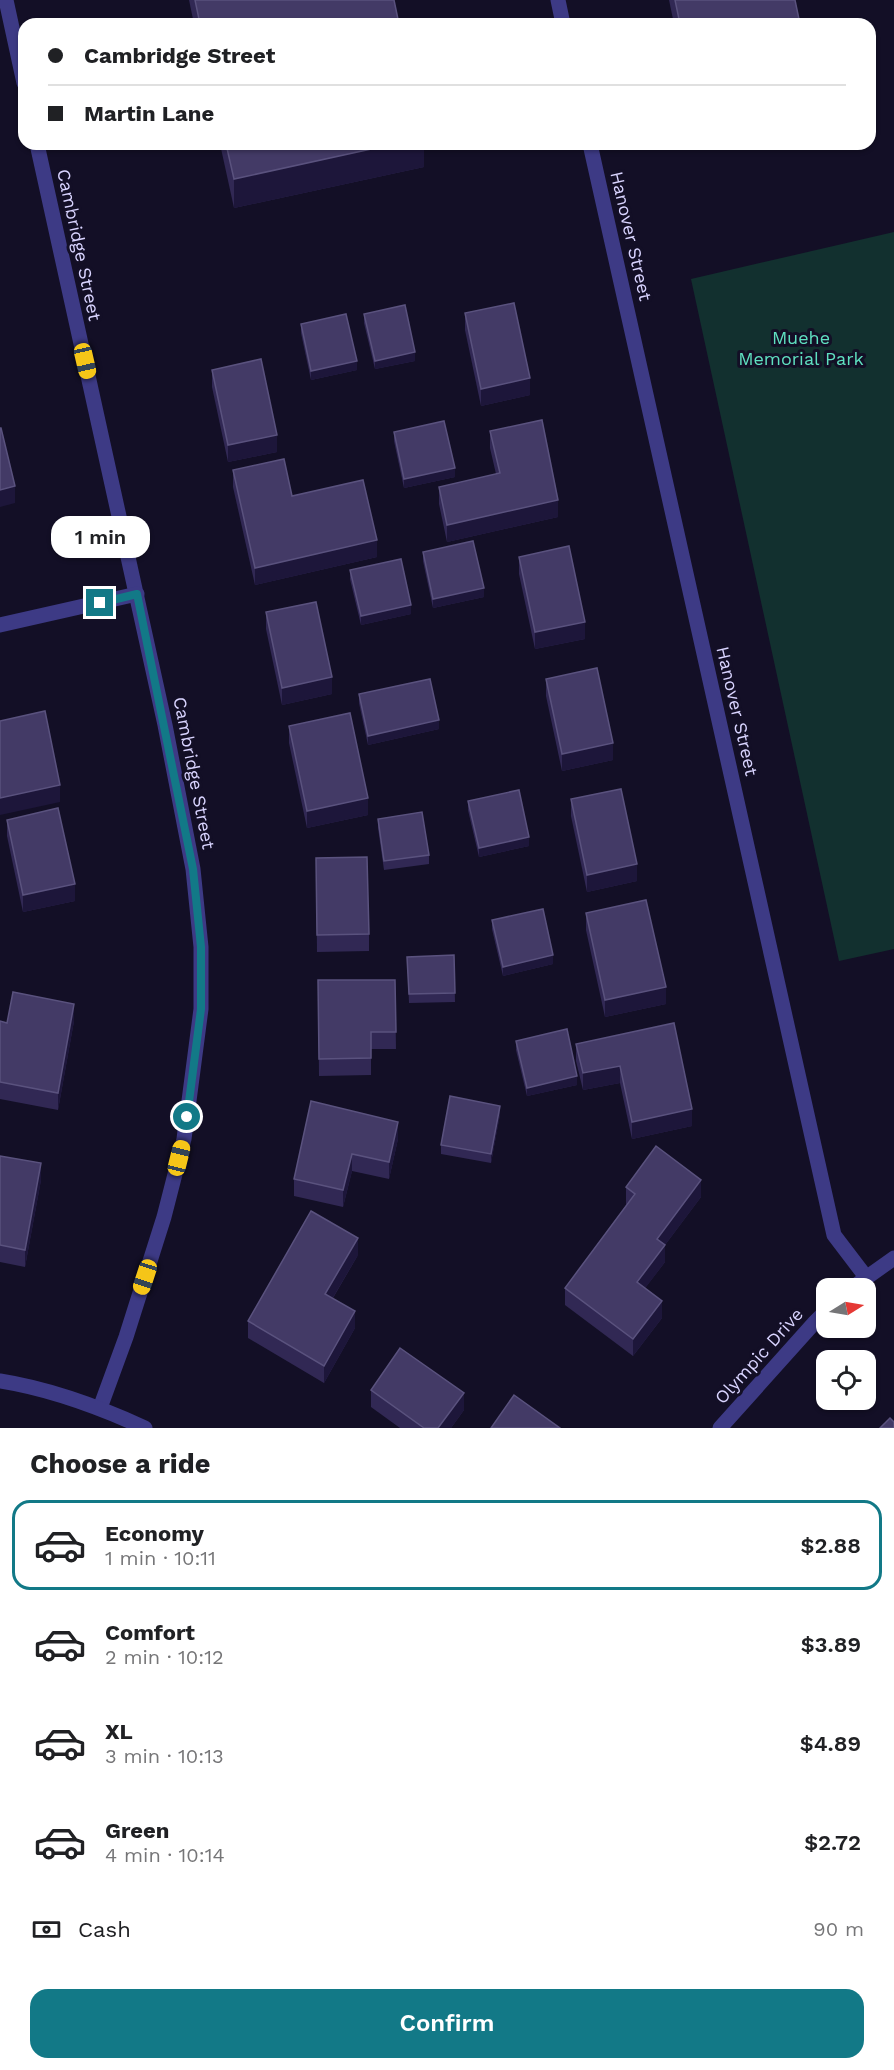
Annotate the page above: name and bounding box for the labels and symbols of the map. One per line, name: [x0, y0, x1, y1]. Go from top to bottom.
street label: Cambridge Street: [53, 167, 106, 323]
street label: Hanover Street: [606, 169, 657, 303]
park label: Muehe Memorial Park: [738, 327, 864, 369]
car: [72, 341, 98, 381]
callout: 1 min: [51, 516, 150, 558]
route end: [86, 589, 113, 616]
street label: Hanover Street: [712, 644, 763, 778]
street label: Cambridge Street: [169, 695, 220, 851]
route start: [173, 1103, 200, 1130]
car: [166, 1138, 192, 1178]
car: [131, 1257, 159, 1297]
north arrow: [816, 1278, 876, 1338]
street label: Olympic Drive: [710, 1303, 807, 1408]

